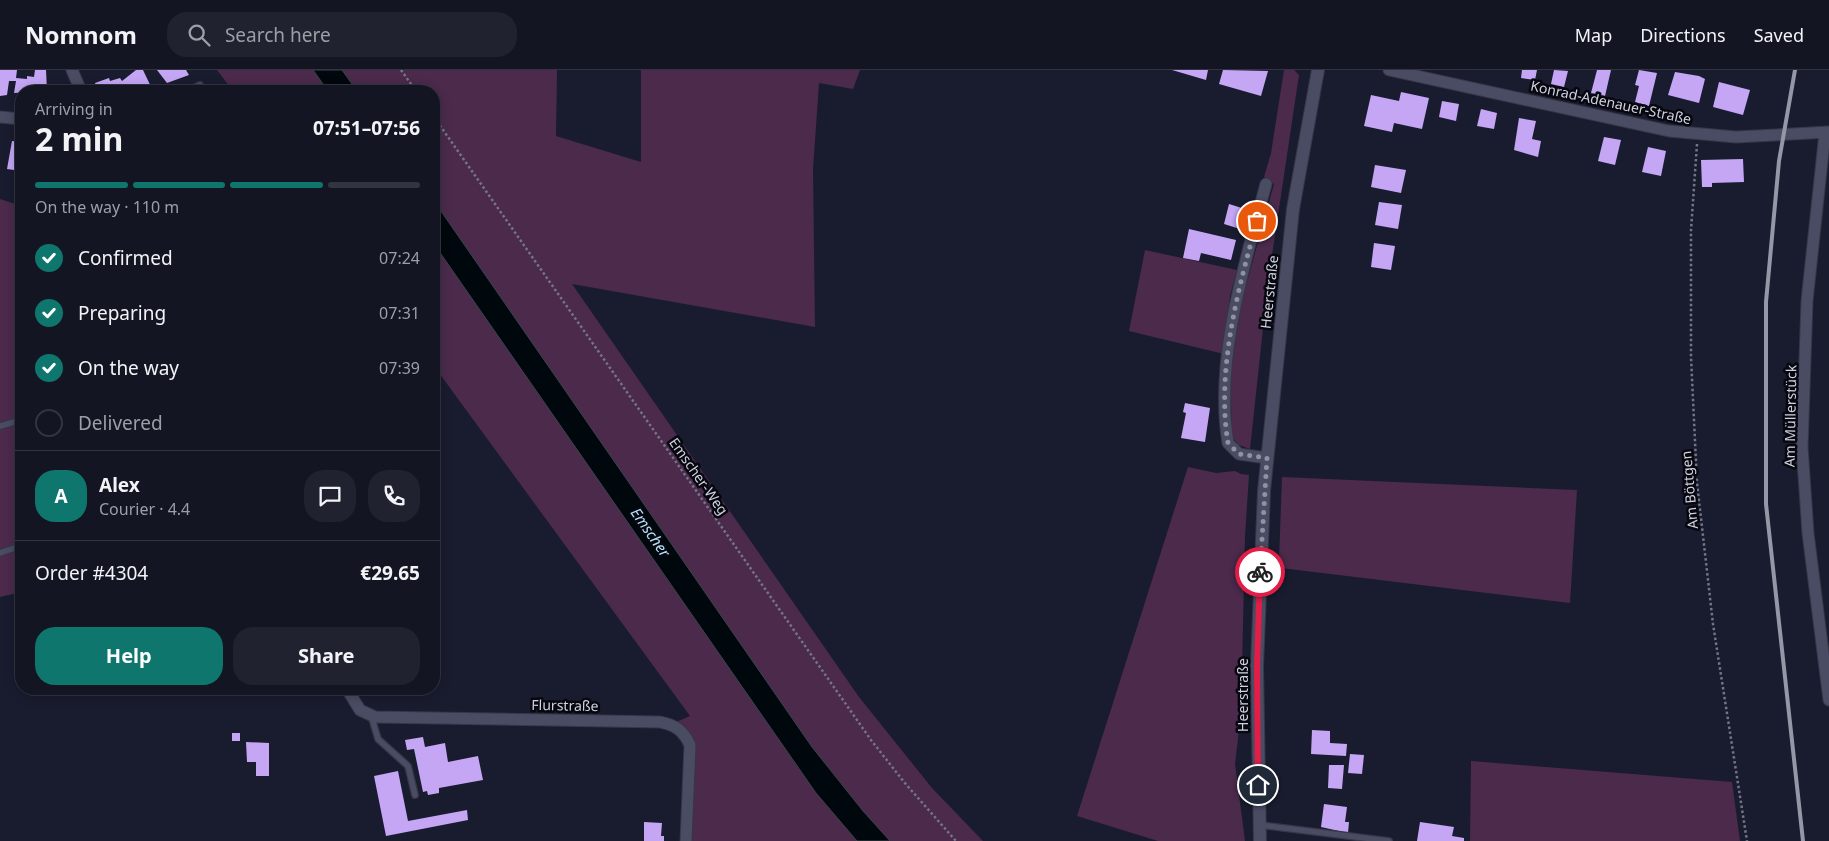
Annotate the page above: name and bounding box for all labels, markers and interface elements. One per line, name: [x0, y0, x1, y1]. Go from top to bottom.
search box: [167, 12, 517, 57]
text: Nomnom: [25, 18, 137, 51]
icon: search: [185, 21, 213, 49]
text: Search here: [225, 22, 331, 48]
text: Map: [1575, 23, 1612, 47]
text: Directions: [1640, 23, 1726, 47]
text: Saved: [1754, 23, 1804, 47]
street label: Konrad-Adenauer-Straße: [1529, 76, 1693, 128]
text: Arriving in: [35, 98, 113, 120]
text: 07:51–07:56: [313, 115, 420, 141]
text: 2 min: [35, 117, 123, 160]
text: On the way · 110 m: [35, 196, 179, 218]
pin: [1236, 200, 1278, 242]
icon: bag: [1243, 207, 1271, 235]
icon: check: [35, 244, 63, 272]
text: Confirmed: [78, 245, 173, 271]
text: 07:24: [379, 247, 420, 269]
street label: Heerstraße: [1256, 254, 1282, 330]
icon: check: [35, 299, 63, 327]
text: Preparing: [78, 300, 166, 326]
text: 07:31: [379, 302, 420, 324]
icon: check: [35, 354, 63, 382]
text: On the way: [78, 355, 179, 381]
text: 07:39: [379, 357, 420, 379]
street label: Am Müllerstück: [1780, 364, 1800, 467]
text: Delivered: [78, 410, 163, 436]
street label: Emscher-Weg: [665, 434, 733, 518]
street label: Am Böttgen: [1676, 450, 1702, 530]
button: chat: [304, 470, 356, 522]
button: phone: [368, 470, 420, 522]
text: Alex: [99, 472, 140, 498]
text: A: [54, 483, 68, 509]
text: Courier · 4.4: [99, 498, 190, 520]
water label: Emscher: [627, 503, 676, 562]
courier: [1235, 547, 1285, 597]
icon: bike: [1246, 558, 1274, 586]
text: Order #4304: [35, 560, 148, 586]
text: €29.65: [360, 560, 420, 586]
button: Help: [35, 627, 223, 685]
button: Share: [233, 627, 420, 685]
street label: Heerstraße: [1233, 658, 1252, 732]
street label: Flurstraße: [531, 695, 599, 715]
pin: [1237, 764, 1279, 806]
icon: home: [1244, 771, 1272, 799]

